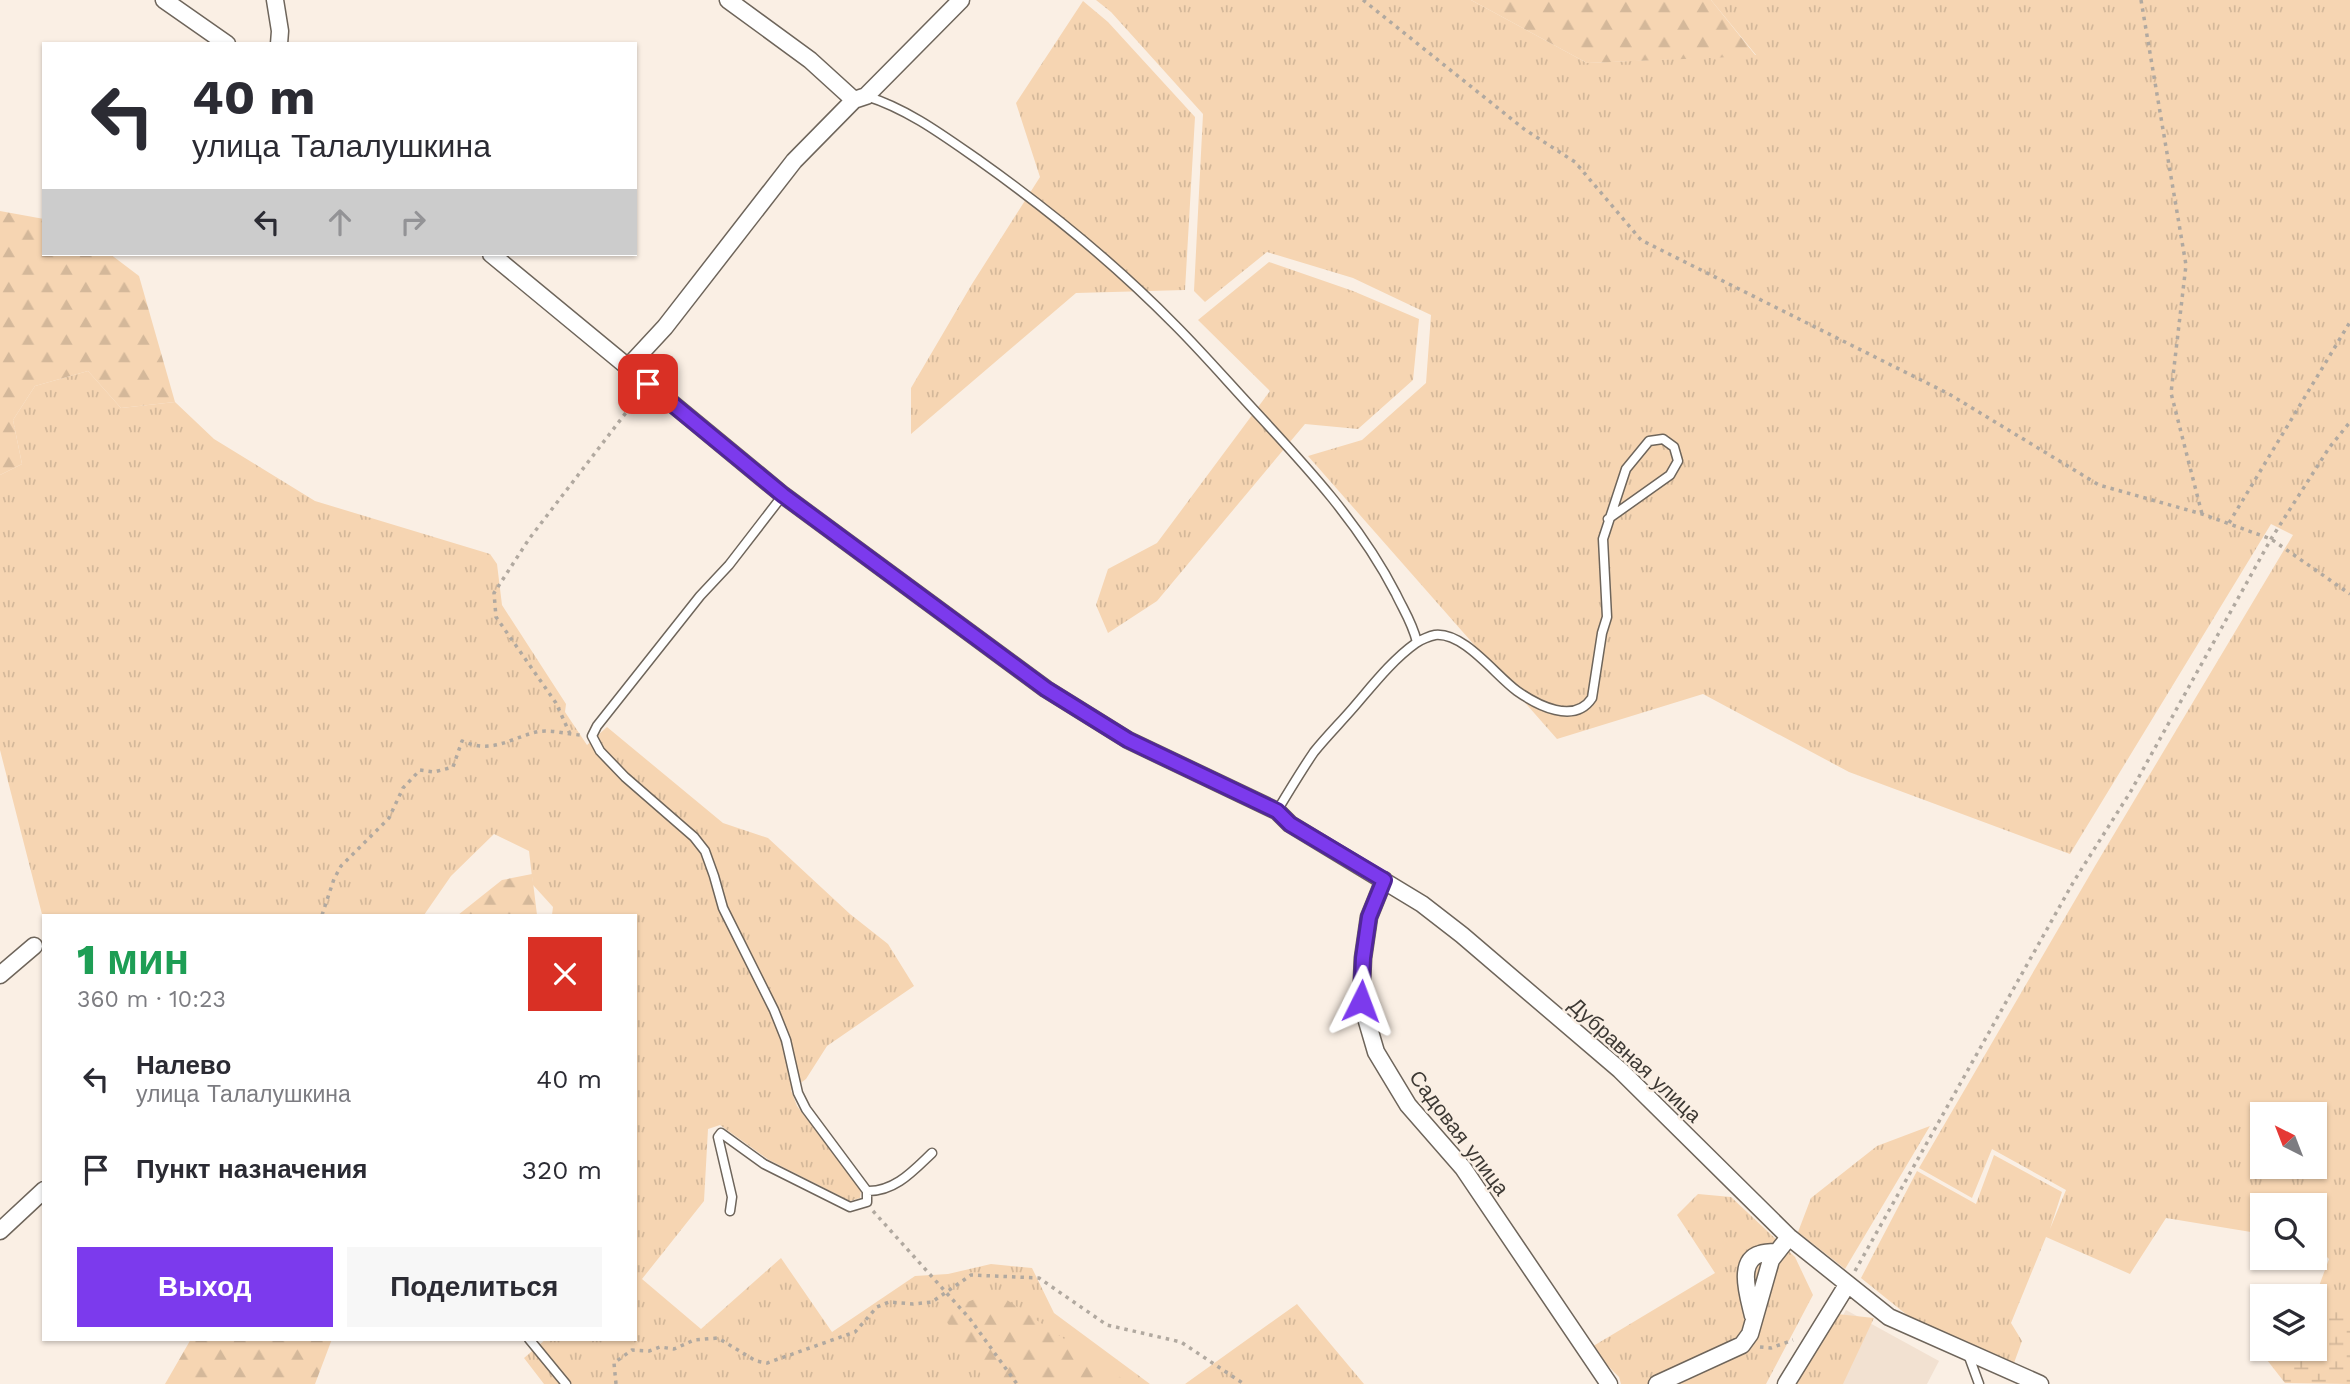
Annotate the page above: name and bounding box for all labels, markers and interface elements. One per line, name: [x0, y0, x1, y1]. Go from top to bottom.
text: 40 m: [192, 68, 315, 126]
icon: left: [77, 70, 168, 161]
text: улица Талалушкина: [192, 127, 491, 165]
icon: left: [248, 203, 286, 241]
icon: ahead: [321, 203, 359, 241]
icon: right: [394, 203, 432, 241]
pin: [618, 354, 678, 414]
icon: arrive: [629, 365, 667, 403]
text: 1 мин: [77, 935, 189, 984]
button: close: [528, 937, 602, 1011]
position arrow: [1324, 964, 1398, 1038]
text: 360 m · 10:23: [77, 986, 226, 1013]
street label: Дубравная улица: [1564, 992, 1707, 1127]
text: Налево: [136, 1050, 231, 1080]
icon: left: [77, 1060, 115, 1098]
text: 40 m: [536, 1064, 602, 1094]
street label: Садовая улица: [1404, 1065, 1515, 1200]
text: улица Талалушкина: [136, 1081, 351, 1108]
north arrow: [2250, 1102, 2328, 1180]
map controls: [2250, 1102, 2327, 1361]
icon: arrive: [77, 1151, 115, 1189]
text: Пункт назначения: [136, 1154, 367, 1184]
text: 320 m: [522, 1155, 602, 1185]
button: search: [2250, 1193, 2327, 1270]
button: Выход: [77, 1247, 333, 1327]
button: Поделиться: [347, 1247, 602, 1327]
button: layers: [2250, 1284, 2327, 1361]

